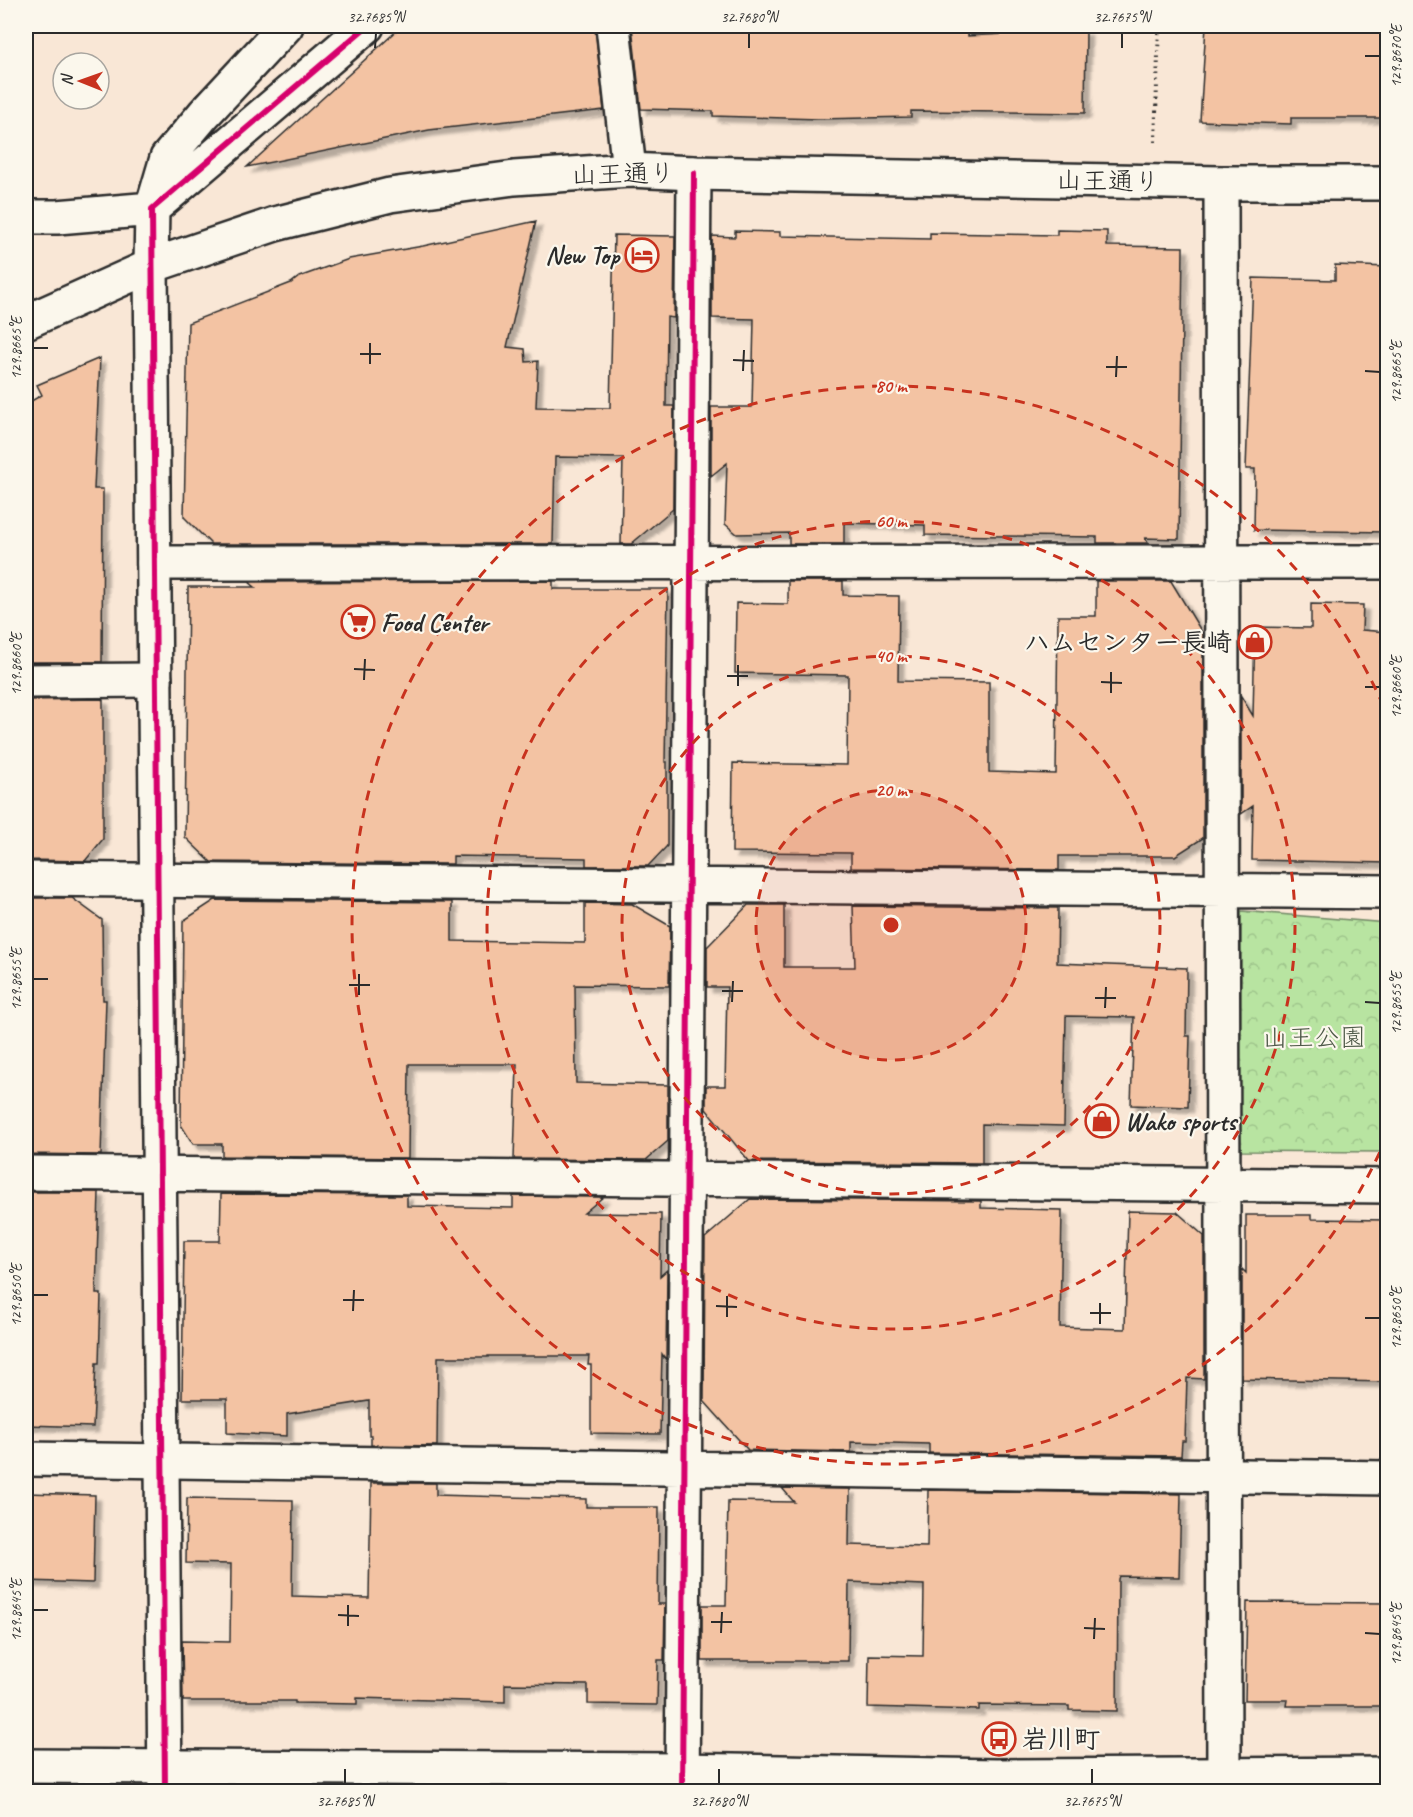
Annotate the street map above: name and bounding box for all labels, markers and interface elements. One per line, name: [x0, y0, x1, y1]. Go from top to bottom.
text: 32.7685°N: [348, 8, 407, 27]
text: 32.7680°N: [721, 8, 780, 27]
text: 32.7675°N: [1094, 8, 1153, 27]
text: 129.8670°E: [1387, 23, 1406, 87]
north arrow: [51, 51, 111, 111]
text: N: [57, 73, 77, 86]
street label: 山王通り: [571, 157, 675, 191]
street label: 山王通り: [1056, 164, 1160, 198]
hotel icon: New Top: [624, 237, 660, 273]
place label: New Top: [545, 239, 621, 272]
text: 129.8665°E: [7, 315, 26, 379]
text: 129.8665°E: [1387, 339, 1406, 403]
text: 80 m: [876, 375, 908, 397]
text: 60 m: [875, 510, 908, 532]
supermarket icon: Food Center: [340, 604, 376, 640]
place label: Food Center: [381, 606, 491, 639]
shop icon: ハムセンター長崎: [1237, 624, 1273, 660]
place label: ハムセンター長崎: [1024, 626, 1232, 659]
text: 129.8660°E: [7, 631, 26, 695]
text: 40 m: [876, 645, 908, 667]
text: 129.8660°E: [1387, 654, 1406, 718]
text: 20 m: [876, 779, 908, 801]
centre of rings: [881, 915, 901, 935]
text: 129.8655°E: [7, 946, 26, 1010]
text: 129.8655°E: [1387, 970, 1406, 1034]
park label: 山王公園: [1262, 1021, 1366, 1054]
shop icon: Wako sports: [1084, 1103, 1120, 1139]
place label: Wako sports: [1125, 1105, 1239, 1138]
text: 129.8650°E: [7, 1262, 26, 1326]
text: 129.8650°E: [1387, 1285, 1406, 1349]
text: 129.8645°E: [7, 1577, 26, 1641]
text: 129.8645°E: [1387, 1601, 1406, 1665]
bus stop icon: 岩川町: [981, 1721, 1017, 1757]
place label: 岩川町: [1022, 1723, 1100, 1756]
text: 32.7685°N: [317, 1792, 376, 1811]
text: 32.7680°N: [691, 1792, 750, 1811]
text: 32.7675°N: [1064, 1792, 1123, 1811]

